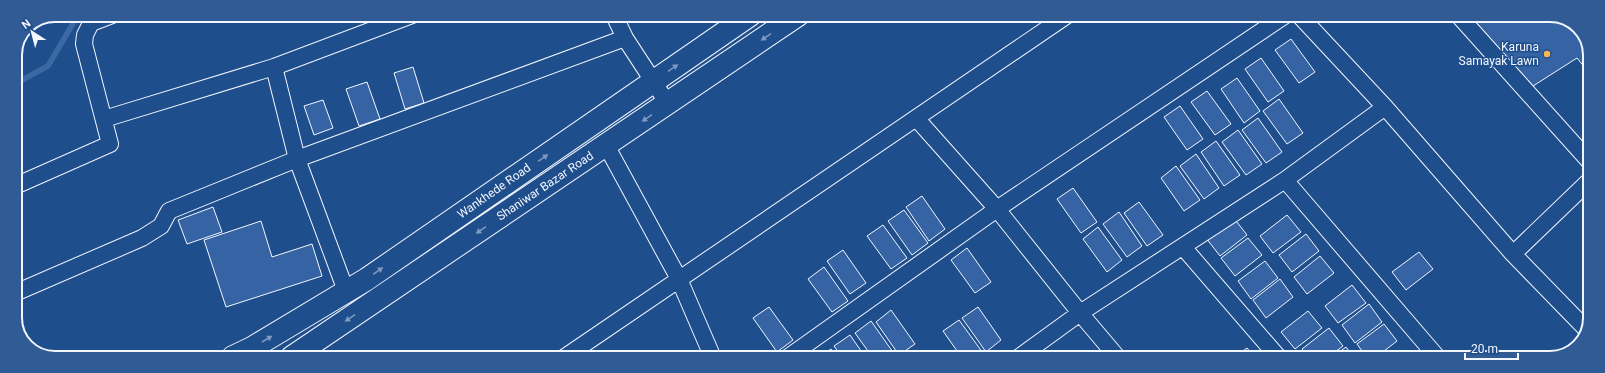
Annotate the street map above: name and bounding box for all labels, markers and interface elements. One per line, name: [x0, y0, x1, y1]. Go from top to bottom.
north arrow: [12, 12, 52, 52]
text: N: [19, 17, 34, 32]
one-way arrow: [761, 33, 771, 41]
place label: Karuna Samayak Lawn: [1459, 40, 1539, 68]
marker: Karuna Samayak Lawn: [1542, 49, 1552, 59]
one-way arrow: [668, 64, 678, 72]
one-way arrow: [641, 114, 652, 122]
street label: Shaniwar Bazar Road: [494, 148, 596, 224]
one-way arrow: [538, 154, 548, 162]
street label: Wankhede Road: [455, 161, 533, 221]
one-way arrow: [476, 226, 486, 234]
one-way arrow: [373, 267, 383, 275]
one-way arrow: [345, 314, 355, 322]
one-way arrow: [261, 335, 273, 342]
scale bar: [1465, 335, 1518, 361]
text: 20 m: [1471, 342, 1498, 356]

